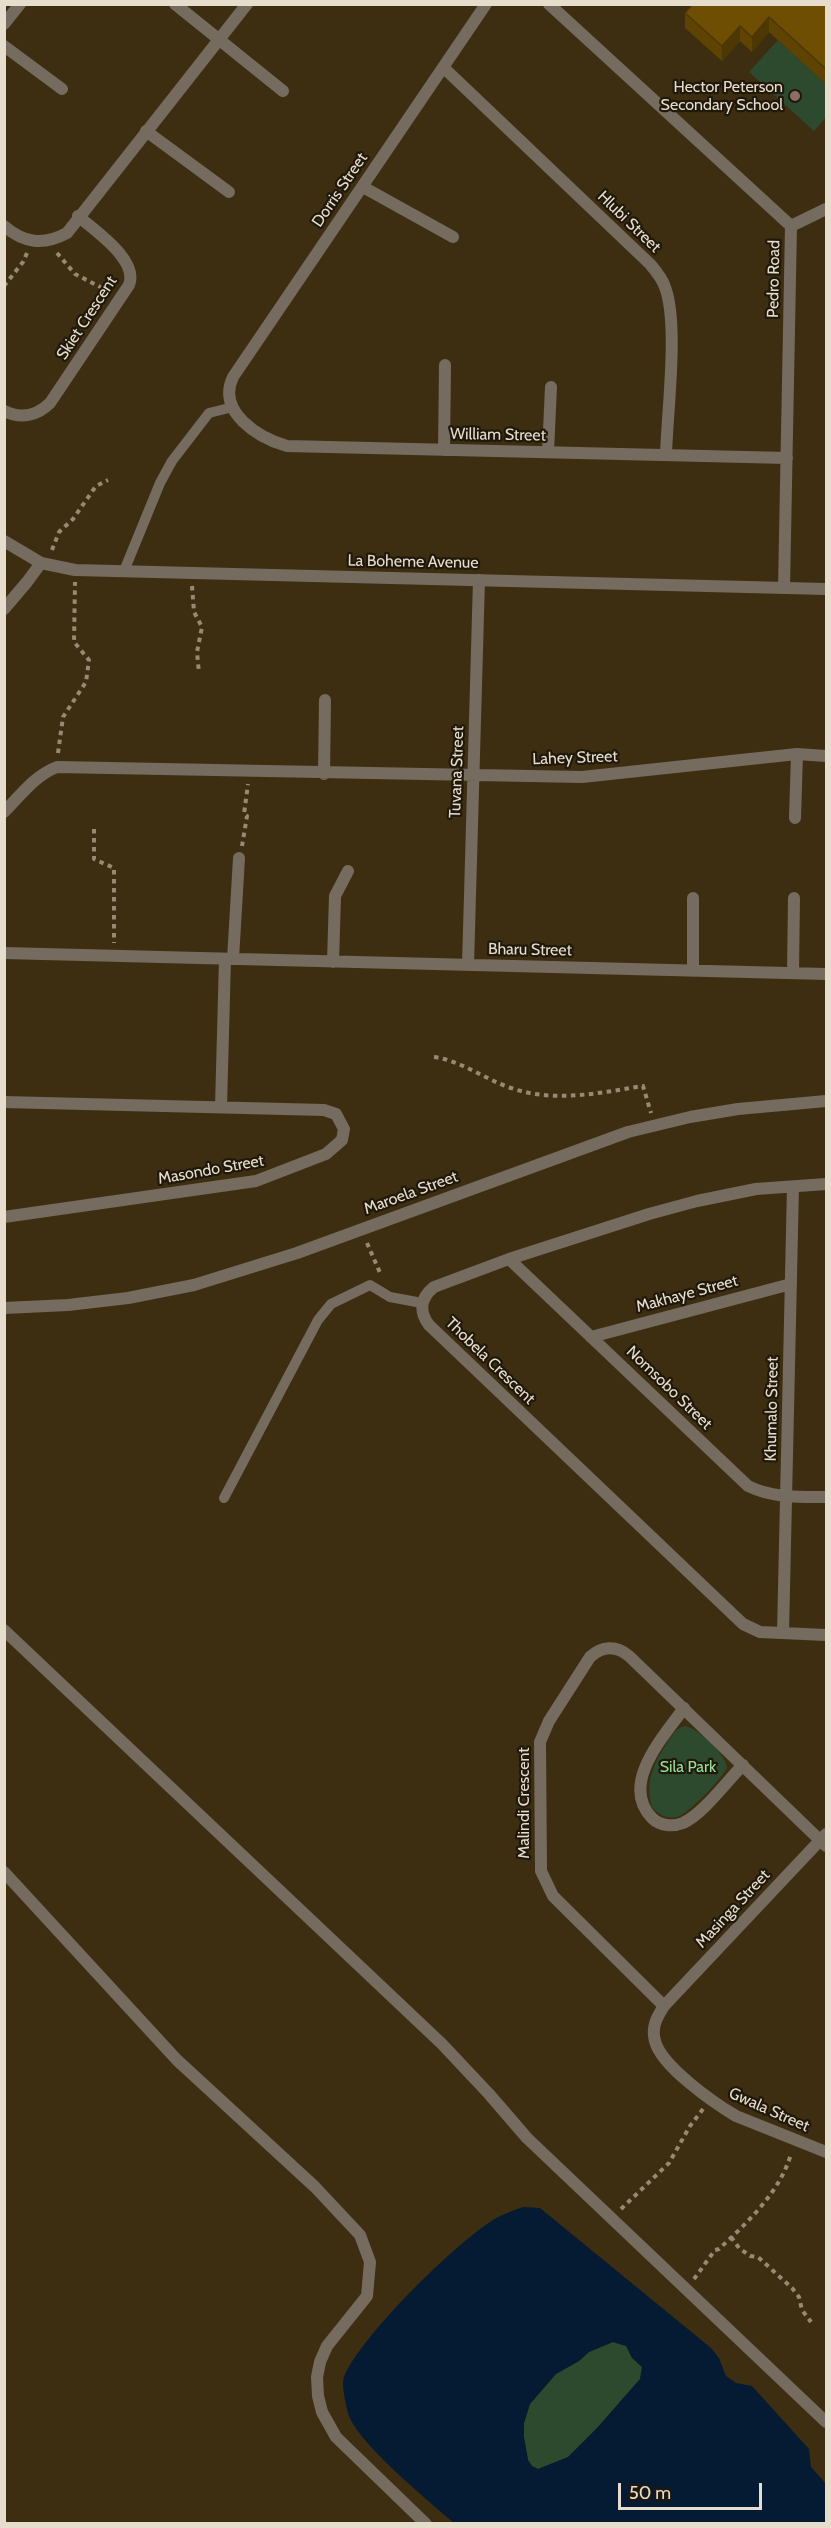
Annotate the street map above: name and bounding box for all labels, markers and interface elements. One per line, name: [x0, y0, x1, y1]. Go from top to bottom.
place label: Hector Peterson Secondary School: [661, 77, 783, 115]
marker: Hector Peterson Secondary School: [788, 89, 802, 103]
street label: Dorris Street: [308, 149, 372, 231]
street label: Hlubi Street: [593, 187, 665, 257]
street label: Pedro Road: [764, 240, 784, 318]
street label: Skiet Crescent: [53, 273, 121, 363]
street label: William Street: [450, 425, 546, 445]
street label: La Boheme Avenue: [347, 551, 479, 573]
street label: Tuvana Street: [446, 726, 468, 818]
street label: Lahey Street: [532, 747, 618, 769]
street label: Bharu Street: [488, 940, 572, 960]
street label: Masondo Street: [156, 1151, 266, 1189]
street label: Maroela Street: [361, 1167, 461, 1219]
street label: Makhaye Street: [634, 1271, 740, 1317]
street label: Thobela Crescent: [441, 1313, 539, 1409]
street label: Nomsobo Street: [622, 1342, 716, 1434]
street label: Khumalo Street: [761, 1356, 783, 1462]
street label: Malindi Crescent: [514, 1747, 534, 1859]
park label: Sila Park: [660, 1757, 716, 1777]
street label: Masinga Street: [692, 1866, 774, 1952]
street label: Gwala Street: [726, 2084, 812, 2136]
scale bar: [621, 2471, 765, 2509]
text: 50 m: [629, 2482, 671, 2504]

